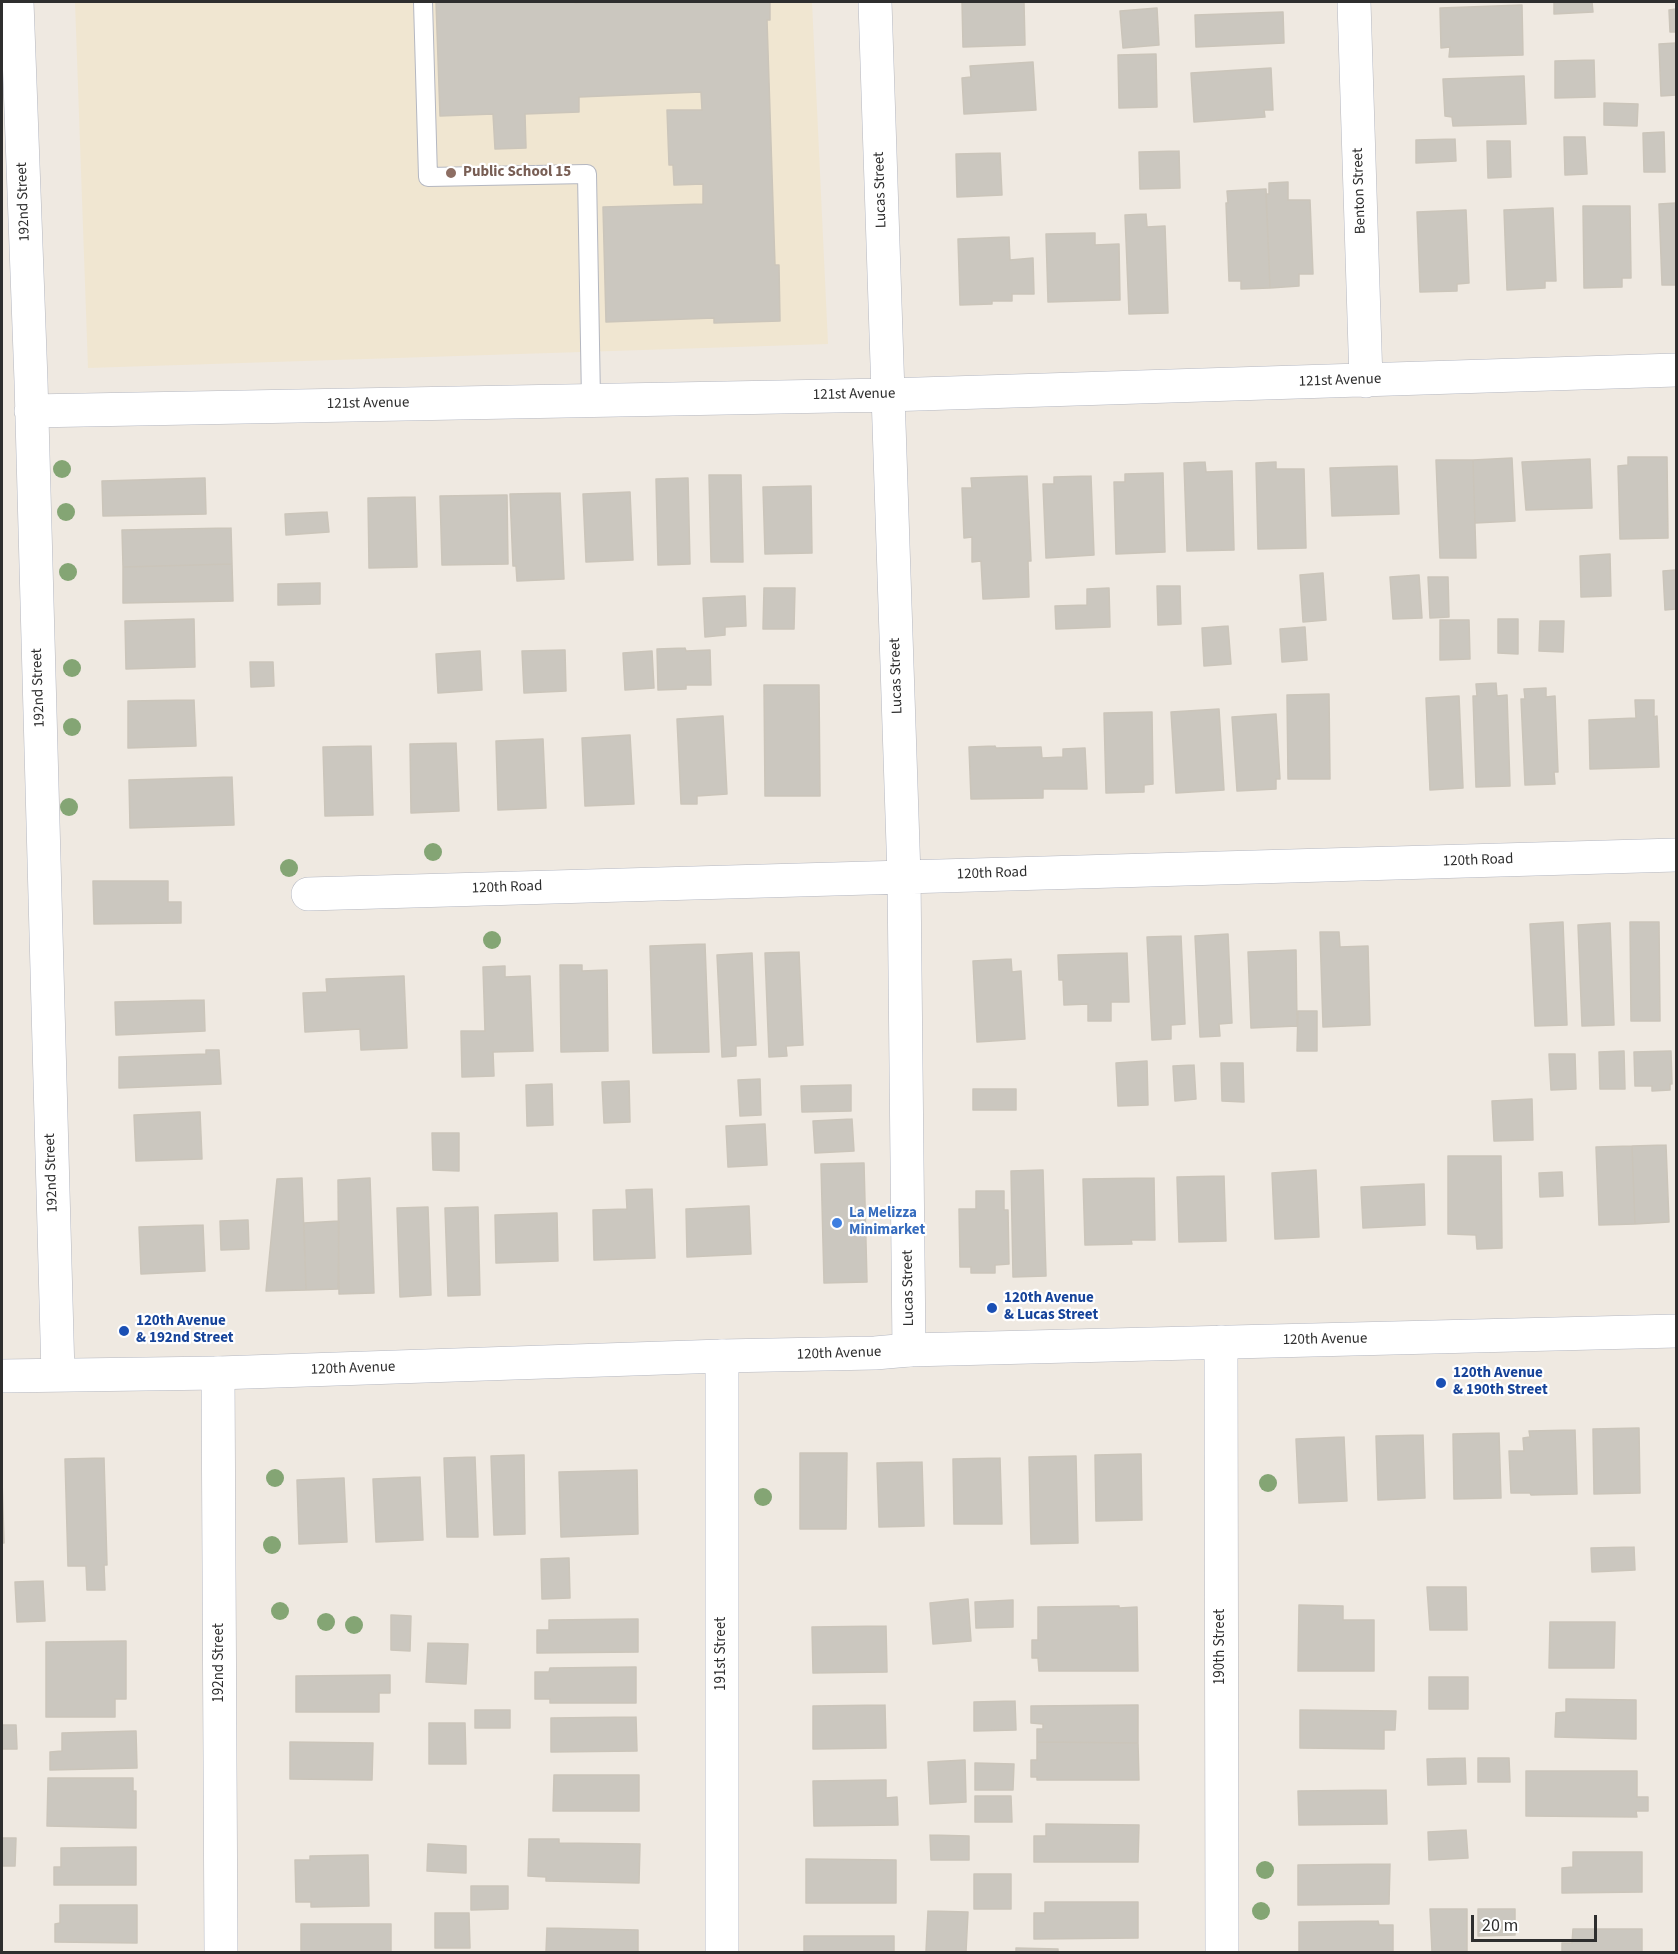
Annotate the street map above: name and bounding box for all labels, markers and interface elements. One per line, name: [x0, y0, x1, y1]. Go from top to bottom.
street label: Benton Street: [1350, 148, 1370, 234]
street label: Lucas Street: [871, 152, 891, 228]
street label: 192nd Street: [14, 162, 34, 242]
place label: Public School 15: [463, 164, 571, 182]
marker: Public School 15: [444, 166, 458, 180]
street label: 121st Avenue: [1298, 371, 1382, 391]
street label: 121st Avenue: [813, 385, 895, 405]
street label: 121st Avenue: [327, 394, 409, 414]
street label: Lucas Street: [887, 638, 907, 714]
street label: 192nd Street: [29, 648, 49, 728]
street label: 120th Road: [1442, 851, 1514, 871]
street label: 120th Road: [956, 864, 1028, 884]
street label: 120th Road: [471, 878, 543, 898]
street label: 192nd Street: [42, 1133, 62, 1213]
place label: La Melizza Minimarket: [849, 1205, 925, 1240]
marker: La Melizza Minimarket: [830, 1216, 844, 1230]
street label: Lucas Street: [899, 1250, 919, 1326]
place label: 120th Avenue & Lucas Street: [1004, 1290, 1098, 1325]
marker: 120th Avenue & Lucas Street: [985, 1301, 999, 1315]
place label: 120th Avenue & 192nd Street: [136, 1313, 234, 1348]
marker: 120th Avenue & 192nd Street: [117, 1324, 131, 1338]
street label: 120th Avenue: [1282, 1330, 1368, 1350]
street label: 120th Avenue: [796, 1344, 882, 1364]
street label: 120th Avenue: [310, 1359, 396, 1379]
place label: 120th Avenue & 190th Street: [1453, 1365, 1548, 1400]
marker: 120th Avenue & 190th Street: [1434, 1376, 1448, 1390]
street label: 190th Street: [1212, 1609, 1230, 1685]
street label: 191st Street: [713, 1617, 731, 1691]
street label: 192nd Street: [211, 1623, 229, 1703]
scale bar: [1474, 1903, 1600, 1941]
text: 20 m: [1482, 1913, 1518, 1938]

